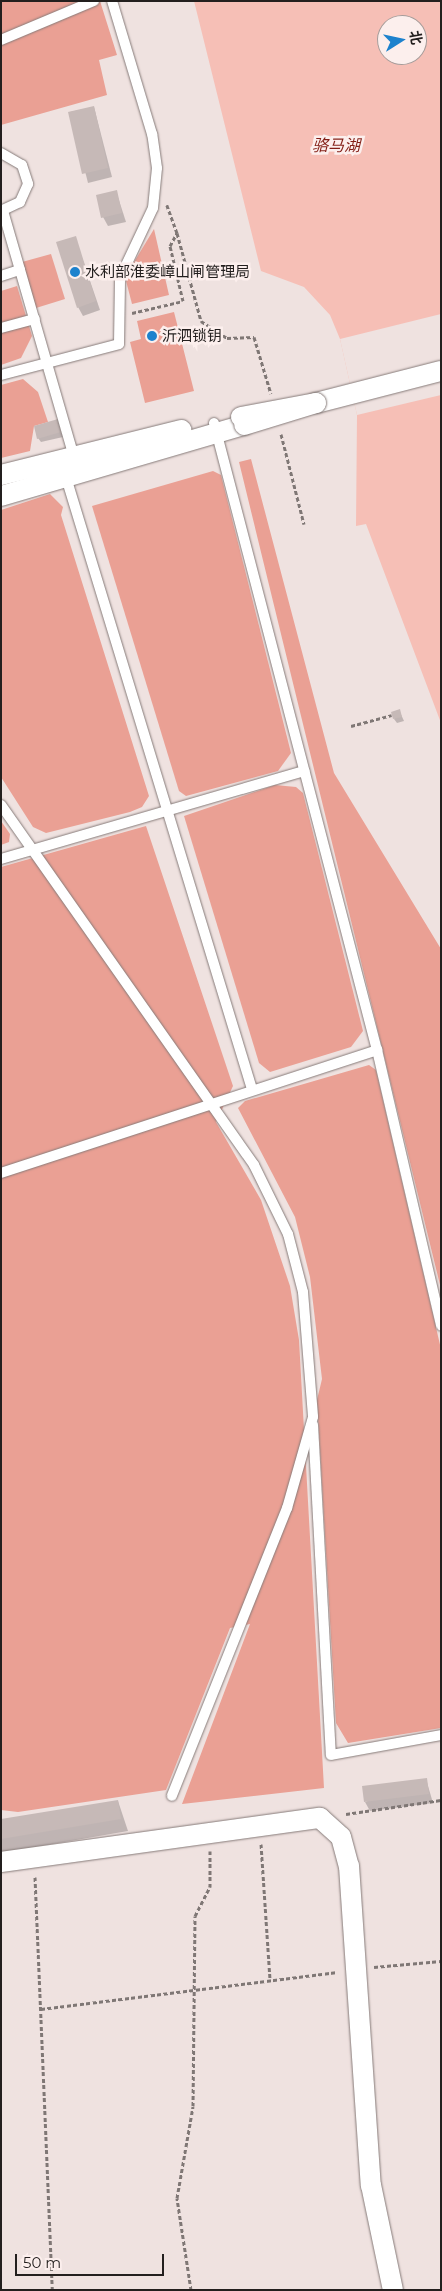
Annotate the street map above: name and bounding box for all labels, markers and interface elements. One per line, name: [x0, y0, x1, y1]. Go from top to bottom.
north arrow: [377, 15, 427, 65]
text: 北: [406, 29, 426, 46]
water label: 骆马湖: [312, 136, 360, 156]
place label: 水利部淮委嶂山闸管理局: [85, 263, 250, 281]
marker: 水利部淮委嶂山闸管理局: [69, 266, 81, 278]
place label: 沂泗锁钥: [162, 327, 222, 345]
marker: 沂泗锁钥: [146, 330, 158, 342]
scale bar: [18, 2244, 166, 2276]
text: 50 m: [23, 2253, 61, 2272]

